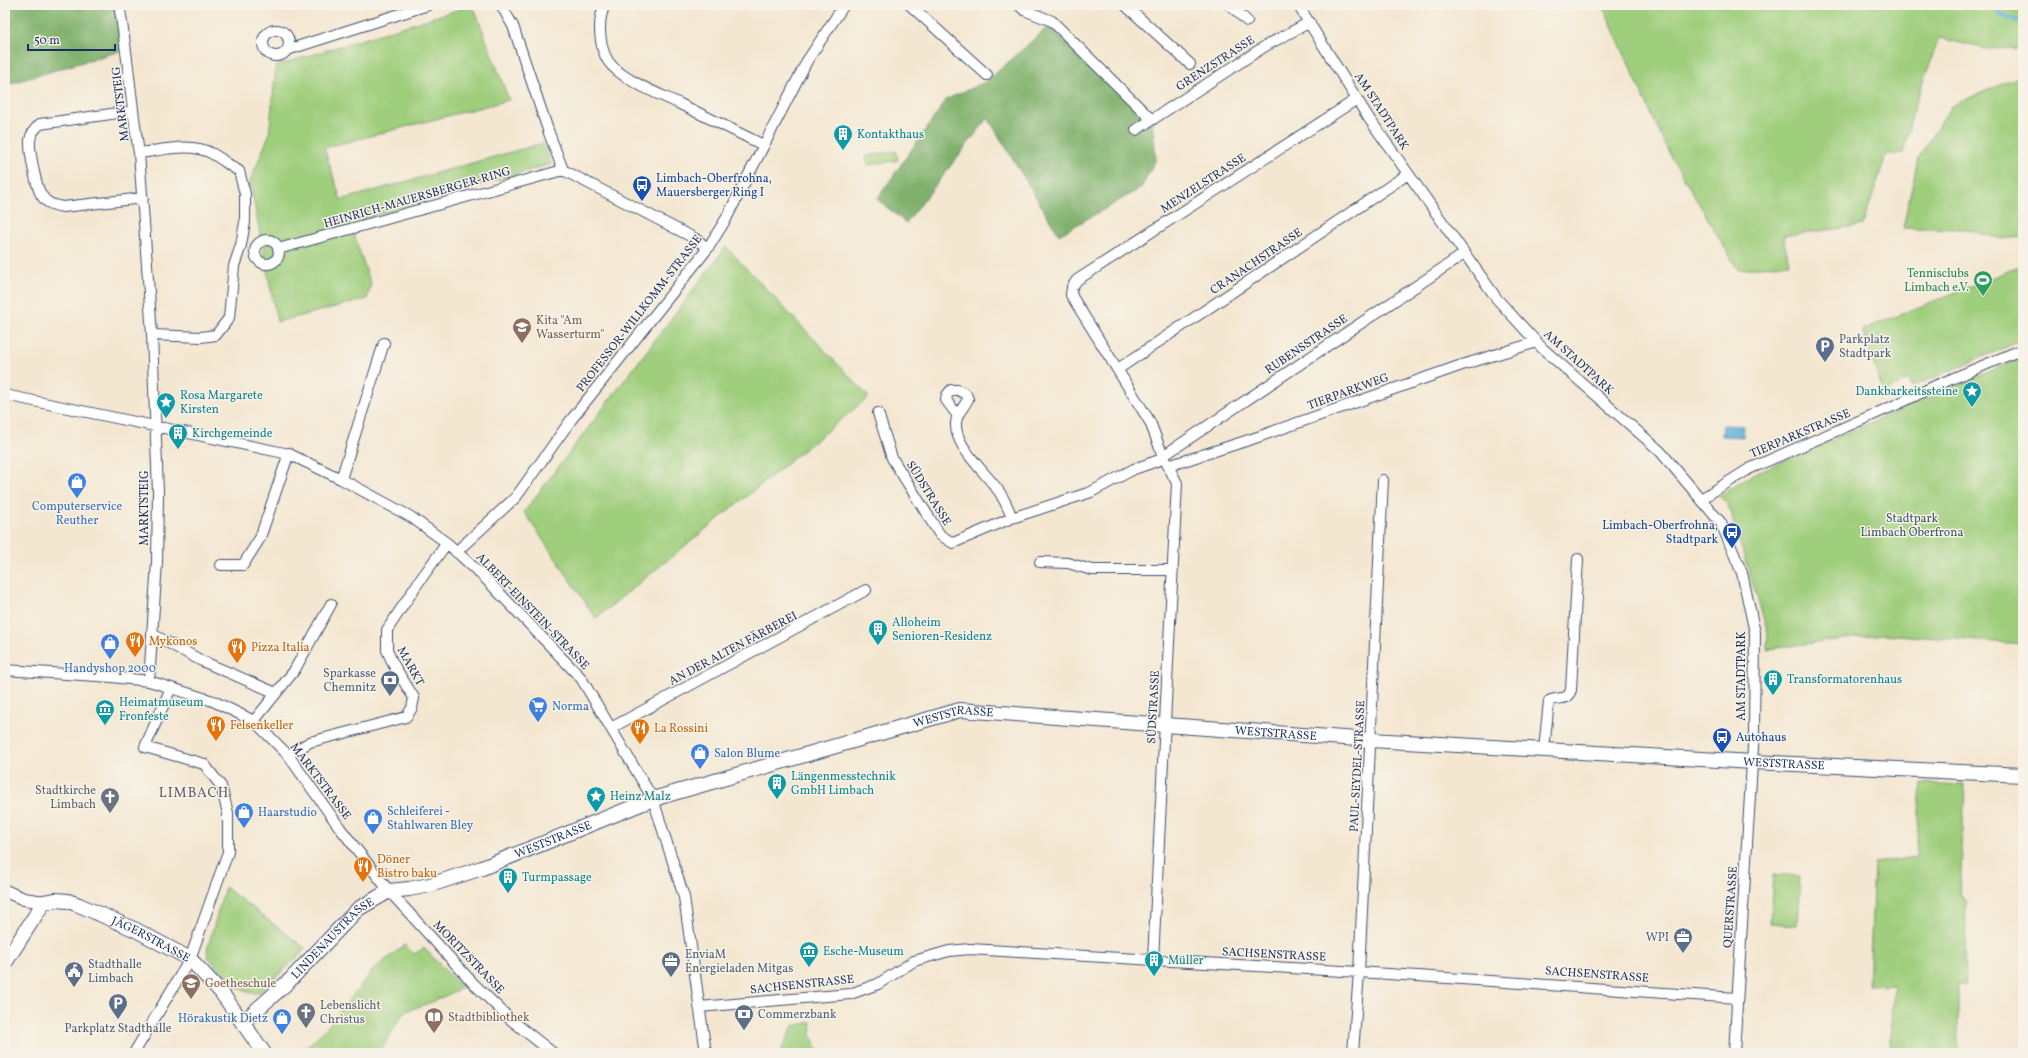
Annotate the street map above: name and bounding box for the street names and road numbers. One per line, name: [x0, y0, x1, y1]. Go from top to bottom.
street label: GRENZSTRASSE: [1173, 32, 1258, 95]
street label: MARKTSTEIG: [108, 65, 134, 142]
street label: AM STADTPARK: [1350, 70, 1412, 153]
street label: MENZELSTRASSE: [1158, 150, 1249, 217]
street label: HEINRICH-MAUERSBERGER-RING: [322, 164, 513, 232]
street label: CRANACHSTRASSE: [1207, 225, 1306, 299]
street label: PROFESSOR-WILLKOMM-STRASSE: [573, 232, 706, 395]
street label: RUBENSSTRASSE: [1262, 311, 1351, 378]
street label: AM STADTPARK: [1540, 327, 1617, 399]
street label: TIERPARKWEG: [1305, 370, 1391, 414]
street label: TIERPARKSTRASSE: [1748, 406, 1853, 462]
street label: SÜDSTRASSE: [902, 458, 955, 529]
street label: MARKTSTEIG: [137, 470, 153, 546]
street label: ALBERT-EINSTEIN-STRASSE: [472, 550, 592, 674]
street label: AN DER ALTEN FÄRBEREI: [666, 607, 800, 690]
street label: AM STADTPARK: [1734, 631, 1750, 721]
street label: MARKT: [393, 644, 427, 689]
street label: SÜDSTRASSE: [1143, 670, 1164, 744]
street label: PAUL-SEYDEL-STRASSE: [1347, 700, 1369, 832]
street label: WESTSTRASSE: [912, 703, 994, 732]
street label: WESTSTRASSE: [1234, 723, 1317, 745]
street label: MARKTSTRASSE: [286, 740, 354, 823]
street label: WESTSTRASSE: [1742, 754, 1825, 774]
street label: WESTSTRASSE: [512, 817, 594, 863]
street label: QUERSTRASSE: [1720, 865, 1742, 949]
street label: LINDENAUSTRASSE: [288, 894, 377, 983]
street label: JÄGERSTRASSE: [109, 913, 193, 967]
street label: MORITZSTRASSE: [429, 918, 507, 998]
street label: SACHSENSTRASSE: [1221, 944, 1327, 966]
street label: SACHSENSTRASSE: [1544, 963, 1650, 987]
street label: SACHSENSTRASSE: [749, 972, 855, 998]

